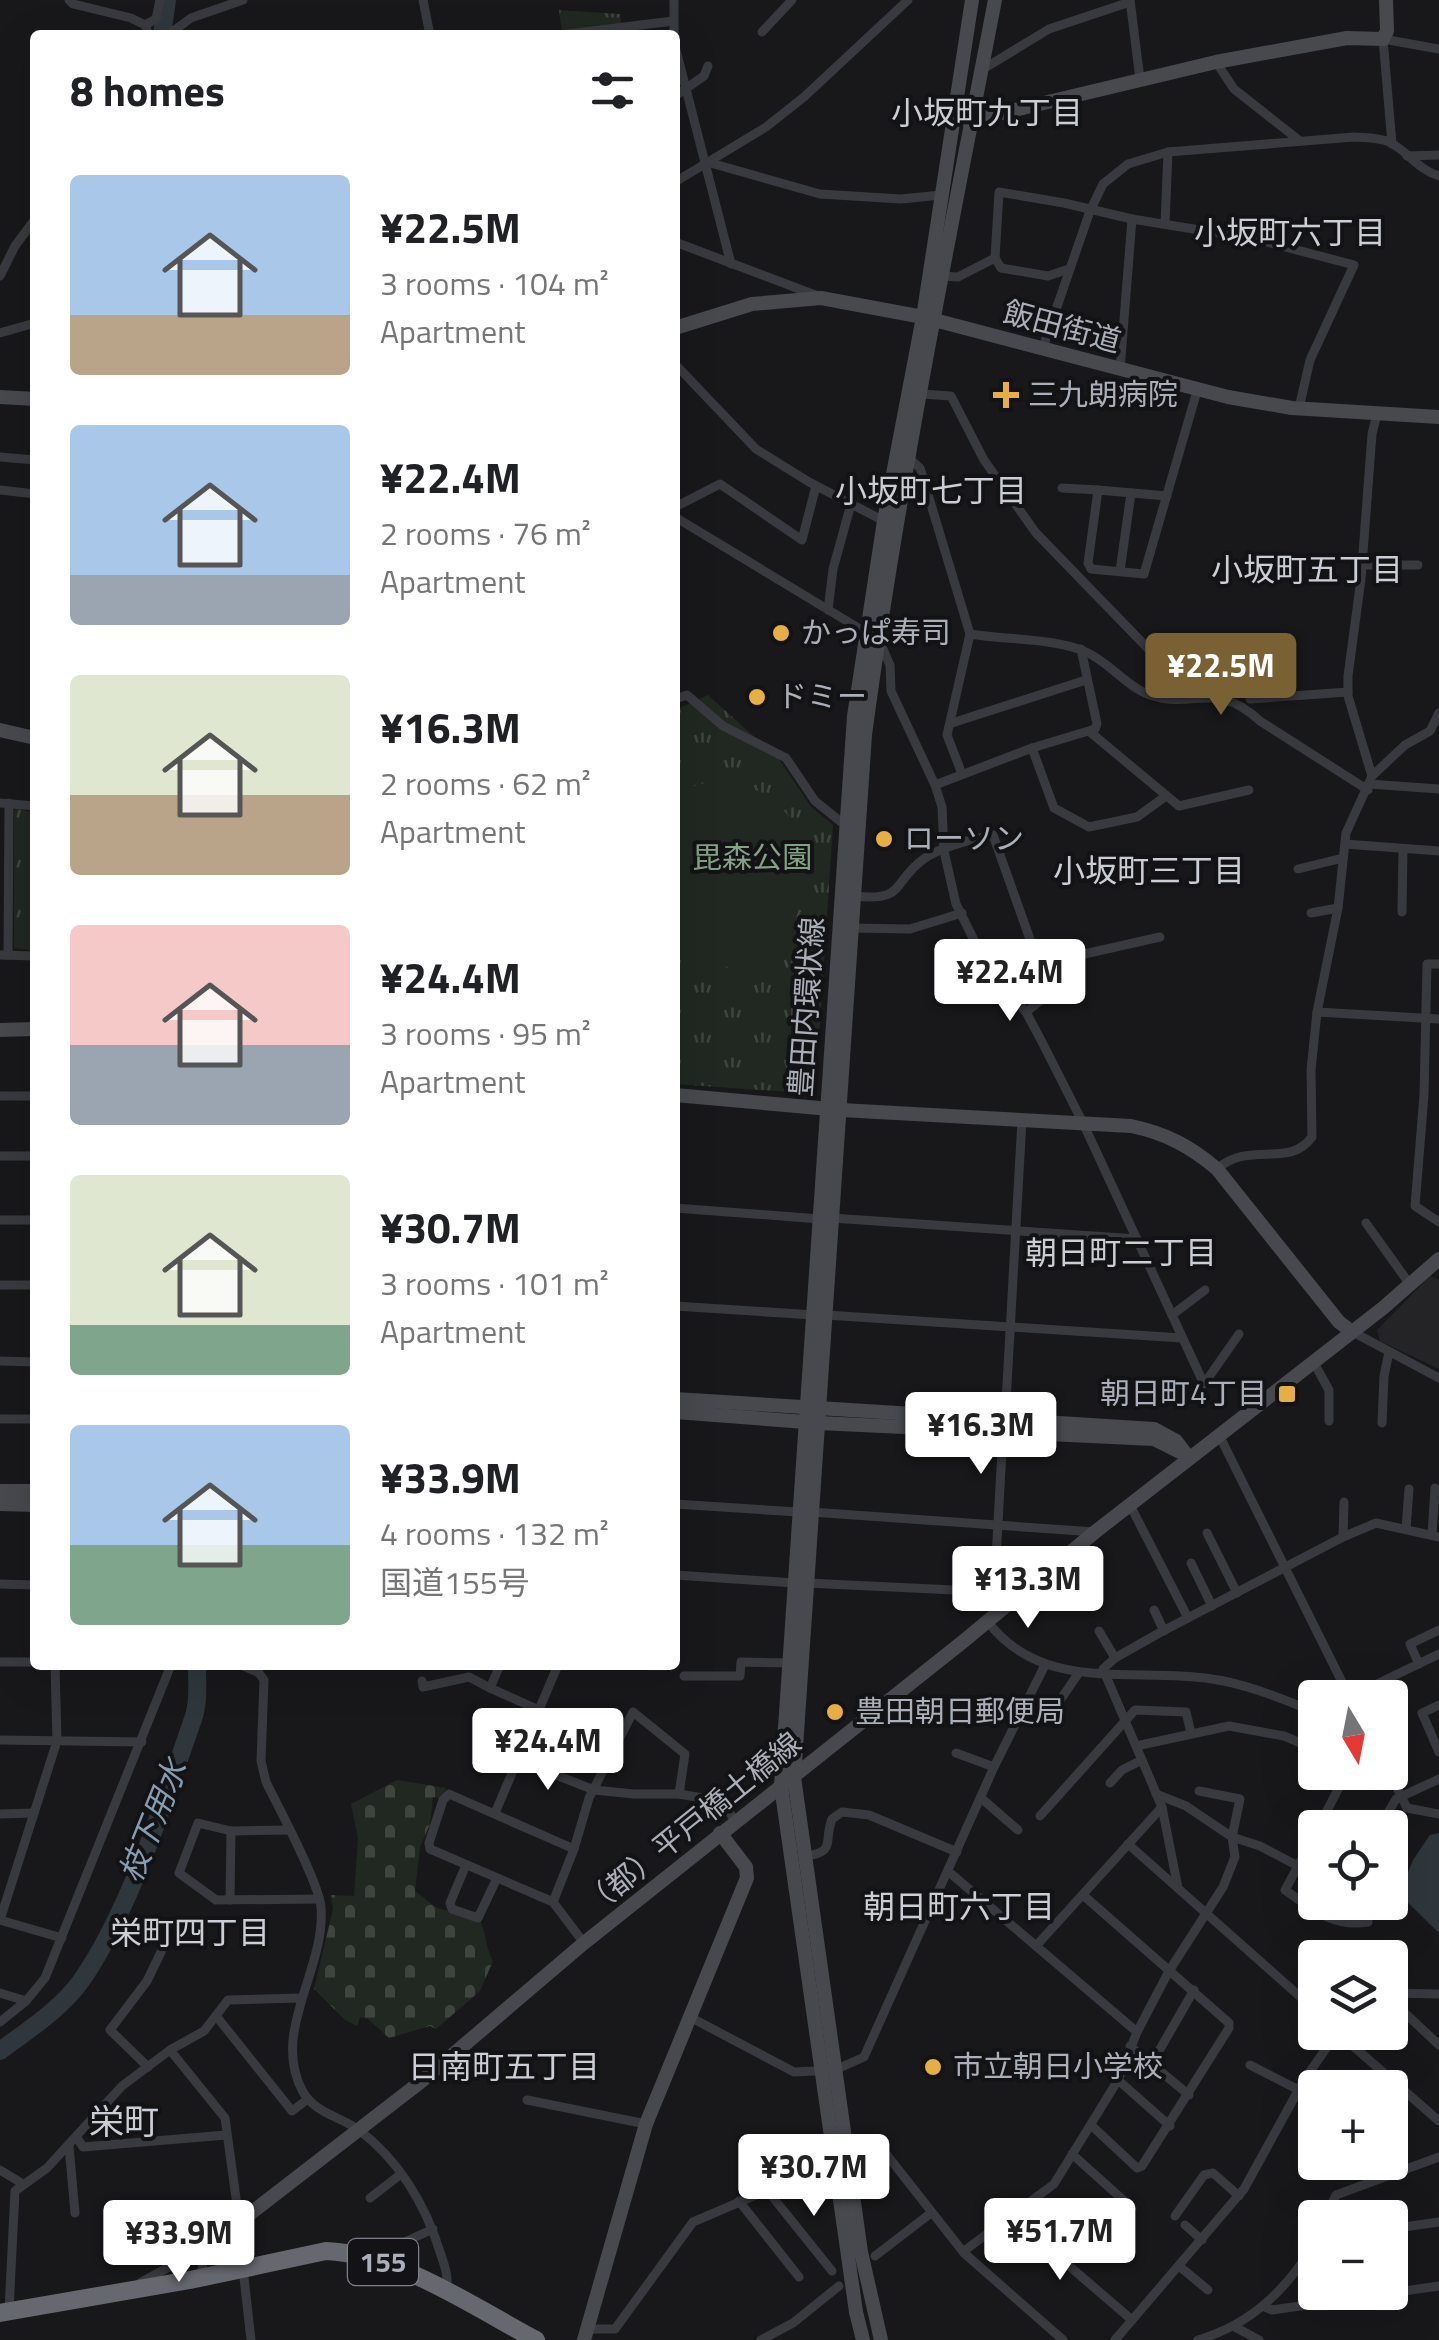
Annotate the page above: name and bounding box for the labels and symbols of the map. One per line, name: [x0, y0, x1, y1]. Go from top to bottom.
district label: 小坂町九丁目: [891, 88, 1083, 136]
district label: 小坂町六丁目: [1194, 208, 1386, 256]
street label: 飯田街道: [998, 288, 1126, 364]
place label: 三九朗病院: [1028, 371, 1178, 417]
marker: 三九朗病院: [993, 382, 1019, 408]
district label: 小坂町七丁目: [835, 466, 1027, 514]
district label: 小坂町五丁目: [1211, 545, 1403, 593]
place label: かっぱ寿司: [801, 609, 951, 655]
marker: かっぱ寿司: [770, 622, 792, 644]
pin: ¥22.5M: [1140, 633, 1302, 718]
place label: ドミー: [777, 673, 867, 719]
marker: ドミー: [746, 686, 768, 708]
place label: ローソン: [904, 815, 1024, 861]
marker: ローソン: [873, 828, 895, 850]
park label: 毘森公園: [692, 834, 812, 880]
district label: 小坂町三丁目: [1053, 846, 1245, 894]
street label: 豊田内環状線: [777, 916, 835, 1098]
pin: ¥22.4M: [929, 939, 1091, 1024]
district label: 朝日町二丁目: [1025, 1228, 1217, 1276]
place label: 朝日町4丁目: [1100, 1370, 1267, 1416]
marker: 朝日町4丁目: [1276, 1383, 1298, 1405]
pin: ¥16.3M: [900, 1392, 1062, 1477]
pin: ¥13.3M: [947, 1546, 1109, 1631]
north arrow: [1298, 1680, 1408, 1790]
place label: 豊田朝日郵便局: [855, 1688, 1065, 1734]
marker: 豊田朝日郵便局: [824, 1701, 846, 1723]
pin: ¥24.4M: [467, 1708, 629, 1793]
street label: （都）平戸橋土橋線: [572, 1720, 811, 1926]
water label: 枝下用水: [106, 1750, 199, 1889]
district label: 朝日町六丁目: [863, 1882, 1055, 1930]
district label: 栄町四丁目: [110, 1908, 270, 1956]
district label: 日南町五丁目: [408, 2042, 600, 2090]
place label: 市立朝日小学校: [953, 2043, 1163, 2089]
marker: 市立朝日小学校: [922, 2056, 944, 2078]
district label: 栄町: [89, 2094, 159, 2148]
pin: ¥30.7M: [733, 2134, 895, 2219]
pin: ¥51.7M: [979, 2198, 1141, 2283]
pin: ¥33.9M: [98, 2200, 260, 2285]
road number: 155: [348, 2239, 418, 2285]

